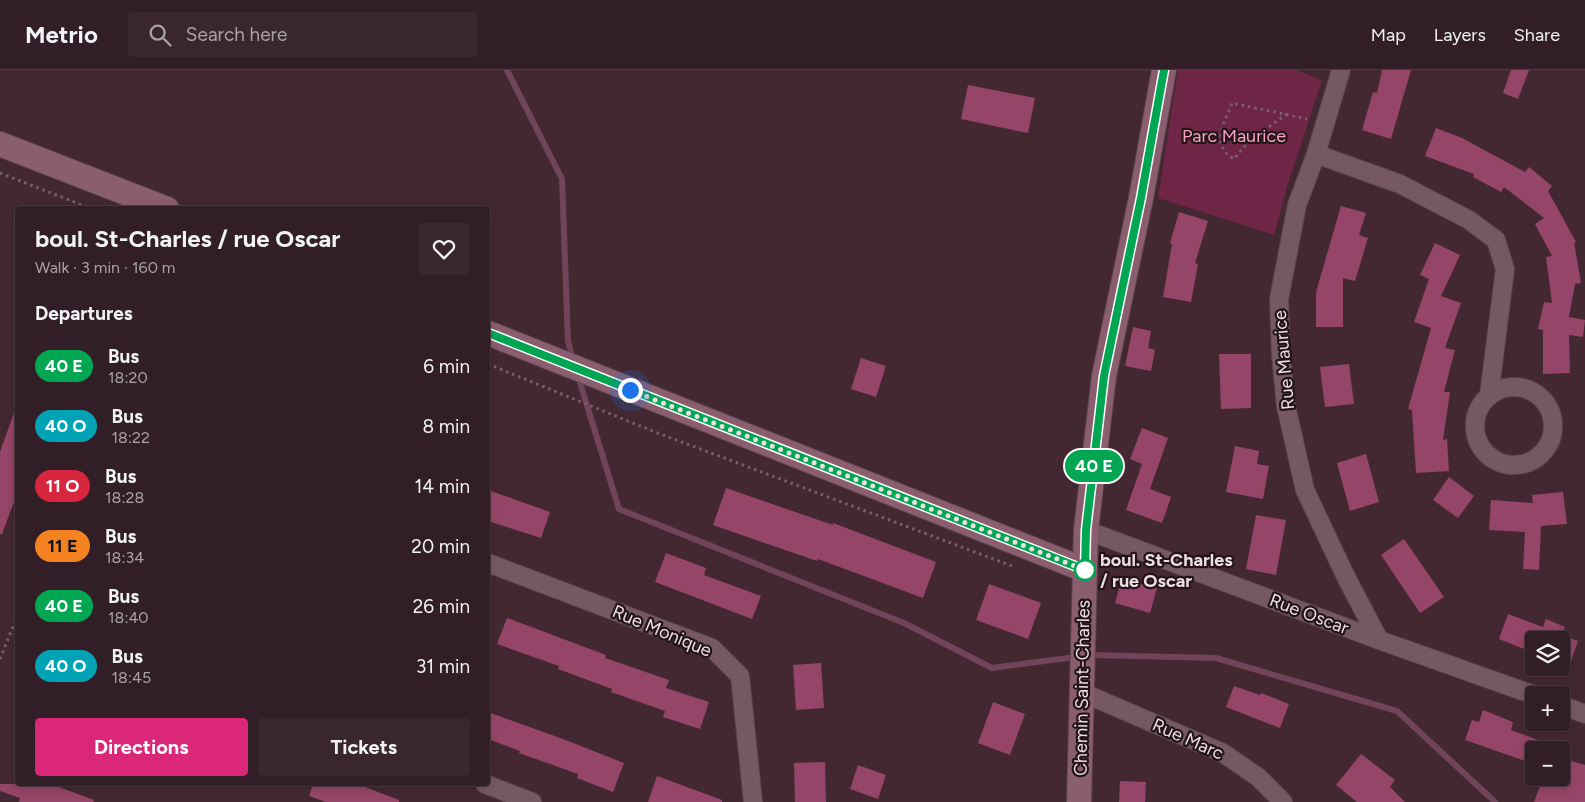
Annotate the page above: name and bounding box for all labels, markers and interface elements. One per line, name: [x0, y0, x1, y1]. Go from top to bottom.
search box: [128, 12, 478, 57]
text: Metrio: [25, 20, 98, 49]
icon: search: [146, 21, 174, 49]
text: Search here: [186, 23, 287, 46]
text: Map: [1371, 24, 1406, 46]
text: Layers: [1434, 24, 1486, 46]
text: Share: [1514, 24, 1560, 46]
park label: Parc Maurice: [1182, 125, 1286, 147]
button: heart: [418, 223, 470, 275]
text: boul. St-Charles / rue Oscar: [35, 224, 340, 253]
text: Walk · 3 min · 160 m: [35, 258, 176, 277]
text: Departures: [35, 302, 133, 325]
street label: Rue Maurice: [1269, 309, 1299, 411]
text: Bus: [108, 345, 139, 368]
text: 40 E: [45, 355, 83, 377]
text: 6 min: [423, 355, 470, 378]
text: 18:20: [108, 368, 148, 387]
your location: [618, 378, 643, 403]
text: Bus: [112, 405, 143, 428]
text: 40 O: [45, 415, 87, 437]
text: 8 min: [422, 415, 470, 438]
text: 18:22: [112, 428, 150, 447]
line badge: 40 E: [1059, 450, 1129, 482]
text: 40 E: [1075, 455, 1113, 477]
text: Bus: [105, 465, 136, 488]
text: 11 O: [46, 475, 79, 497]
text: 14 min: [414, 475, 470, 498]
text: 18:28: [105, 488, 144, 507]
text: Bus: [105, 525, 136, 548]
text: 11 E: [47, 535, 78, 557]
text: 20 min: [411, 535, 470, 558]
text: 18:34: [105, 548, 144, 567]
place label: boul. St-Charles / rue Oscar: [1100, 549, 1233, 592]
marker: boul. St-Charles / rue Oscar: [1074, 559, 1096, 581]
text: Bus: [108, 585, 139, 608]
street label: Rue Oscar: [1266, 589, 1352, 639]
text: 40 E: [45, 595, 83, 617]
text: 26 min: [413, 595, 470, 618]
street label: Rue Monique: [609, 600, 715, 662]
street label: Chemin Saint-Charles: [1069, 600, 1095, 776]
text: 18:40: [108, 608, 149, 627]
map controls: [1525, 631, 1570, 786]
button: layers: [1525, 631, 1570, 676]
text: Bus: [112, 645, 143, 668]
text: 40 O: [45, 655, 87, 677]
text: 31 min: [416, 655, 470, 678]
text: 18:45: [112, 668, 151, 687]
button: +: [1525, 686, 1570, 731]
street label: Rue Marc: [1149, 714, 1227, 765]
button: Directions: [35, 718, 248, 776]
button: Tickets: [258, 718, 470, 776]
button: −: [1525, 741, 1570, 786]

